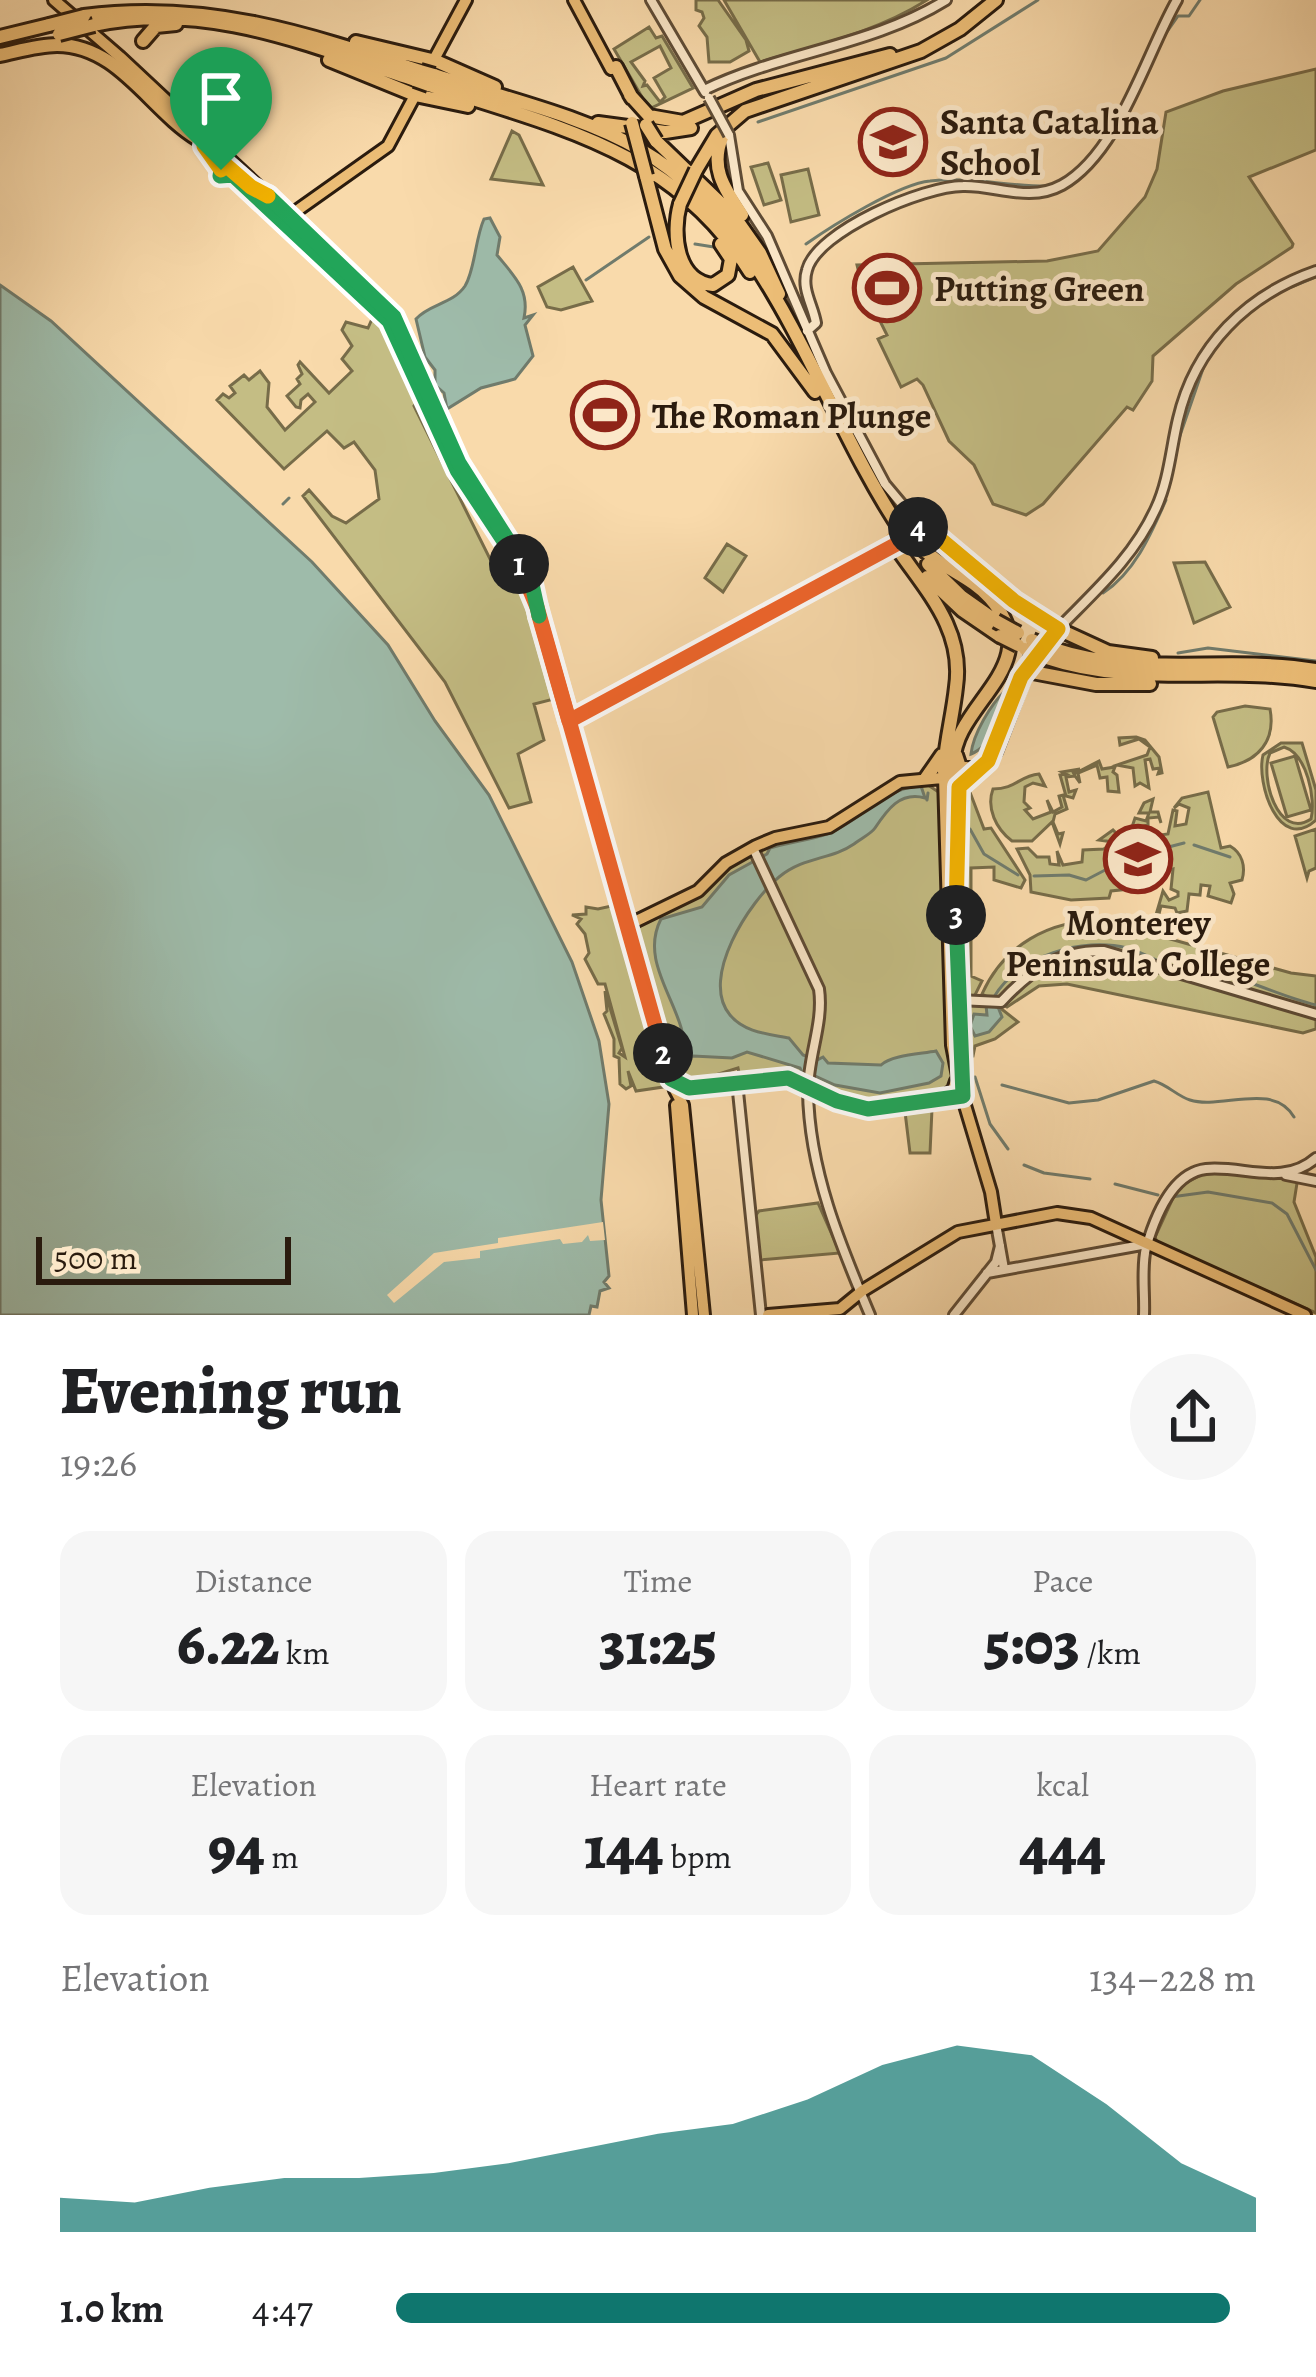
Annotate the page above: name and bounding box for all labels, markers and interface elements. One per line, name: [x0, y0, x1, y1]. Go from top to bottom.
pin: [170, 47, 272, 170]
icon: arrive: [188, 65, 254, 131]
place label: Santa Catalina School: [940, 97, 1159, 187]
school or university icon: Santa Catalina School: [858, 107, 928, 177]
sports icon: Putting Green: [852, 253, 922, 323]
place label: Putting Green: [934, 264, 1144, 313]
sports icon: The Roman Plunge: [570, 380, 640, 450]
place label: The Roman Plunge: [652, 391, 931, 440]
pin: 4: [888, 497, 948, 557]
text: 4: [910, 504, 926, 549]
pin: 1: [489, 534, 549, 594]
text: 1: [513, 541, 525, 586]
school or university icon: Monterey Peninsula College: [1103, 824, 1173, 894]
pin: 3: [926, 885, 986, 945]
text: 3: [949, 892, 963, 937]
place label: Monterey Peninsula College: [1006, 898, 1270, 988]
pin: 2: [633, 1023, 693, 1083]
text: 2: [655, 1030, 671, 1075]
scale bar: [36, 1231, 291, 1284]
text: 500 m: [54, 1235, 137, 1280]
text: Evening run: [60, 1346, 402, 1436]
button: share: [1130, 1354, 1256, 1480]
text: 19:26: [60, 1436, 137, 1489]
text: Distance: [194, 1558, 313, 1603]
text: Time: [624, 1558, 692, 1603]
text: Pace: [1032, 1558, 1093, 1603]
text: 6.22: [177, 1603, 279, 1685]
text: 31:25: [599, 1603, 717, 1685]
text: 5:03: [984, 1603, 1080, 1685]
text: km: [279, 1630, 330, 1675]
text: /km: [1080, 1630, 1141, 1675]
text: Elevation: [190, 1762, 317, 1807]
text: Heart rate: [589, 1762, 727, 1807]
text: kcal: [1036, 1762, 1089, 1807]
text: 94: [208, 1807, 265, 1889]
text: 144: [584, 1807, 664, 1889]
text: 444: [1020, 1807, 1106, 1889]
text: m: [265, 1834, 299, 1879]
text: bpm: [664, 1834, 732, 1879]
text: Elevation: [60, 1951, 210, 2004]
text: 134–228 m: [1089, 1951, 1256, 2004]
text: 1.0 km: [60, 2282, 164, 2335]
text: 4:47: [252, 2282, 313, 2335]

